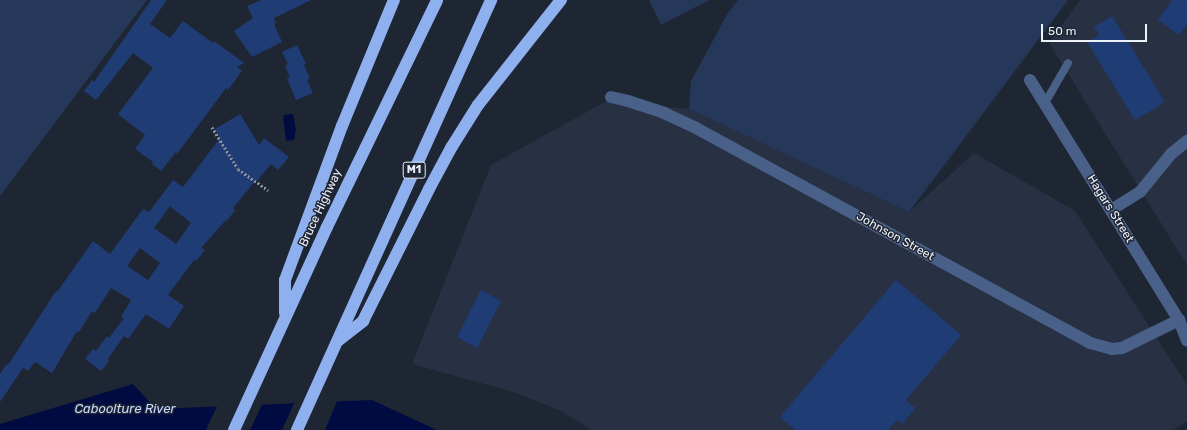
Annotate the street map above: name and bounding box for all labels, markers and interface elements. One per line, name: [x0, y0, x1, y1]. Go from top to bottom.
scale bar: [1043, 16, 1149, 42]
text: 50 m: [1048, 24, 1076, 38]
road number: M1: [402, 161, 426, 179]
street label: Bruce Highway: [297, 167, 345, 249]
street label: Hagars Street: [1083, 172, 1137, 246]
street label: Johnson Street: [853, 210, 937, 264]
water label: Caboolture River: [74, 401, 176, 417]

